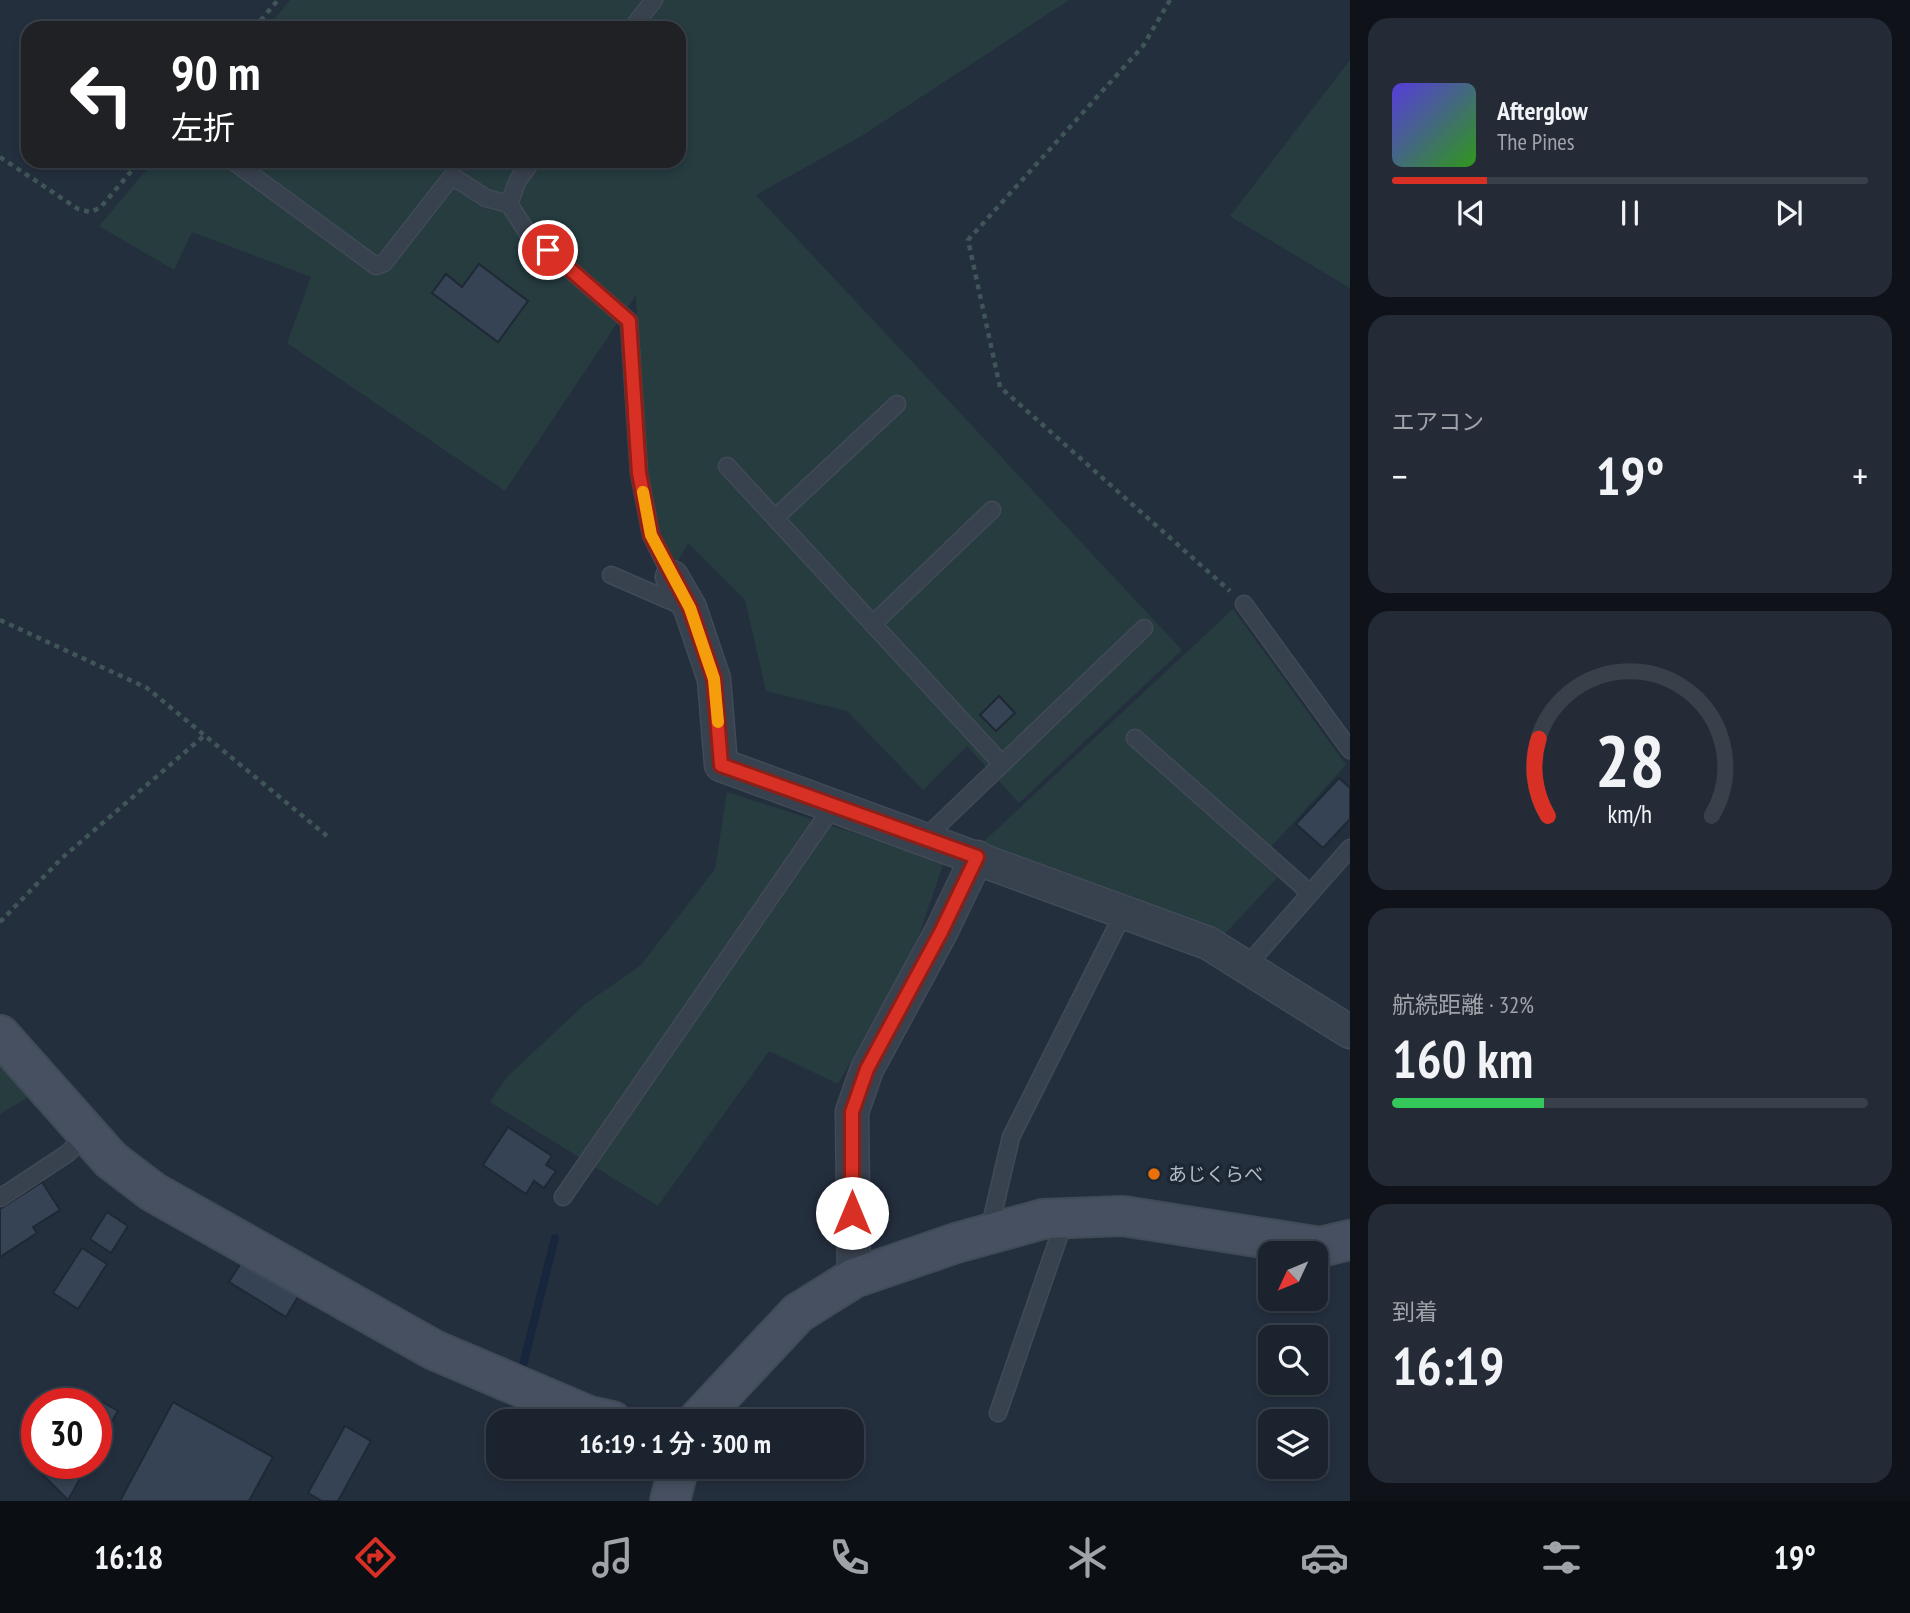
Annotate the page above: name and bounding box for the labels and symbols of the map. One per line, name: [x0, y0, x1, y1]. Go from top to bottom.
pin: [518, 220, 578, 280]
place label: あじくらべ: [1168, 1162, 1263, 1186]
marker: あじくらべ: [1146, 1166, 1162, 1182]
position arrow: [815, 1176, 889, 1250]
north arrow: [1258, 1241, 1328, 1311]
speed limit sign: 30: [21, 1388, 112, 1479]

